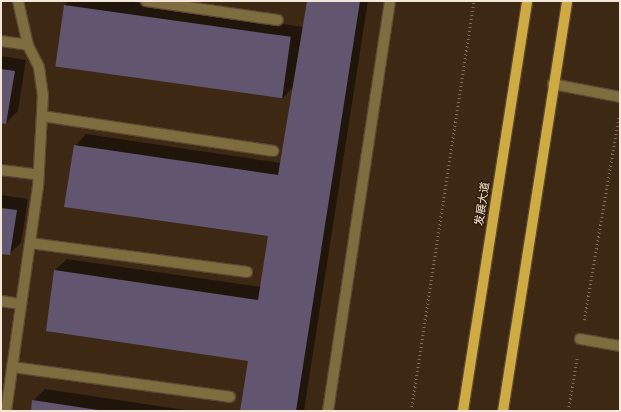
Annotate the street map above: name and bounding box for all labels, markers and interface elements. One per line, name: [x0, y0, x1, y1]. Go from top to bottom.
street label: 发展大道: [473, 181, 493, 227]

